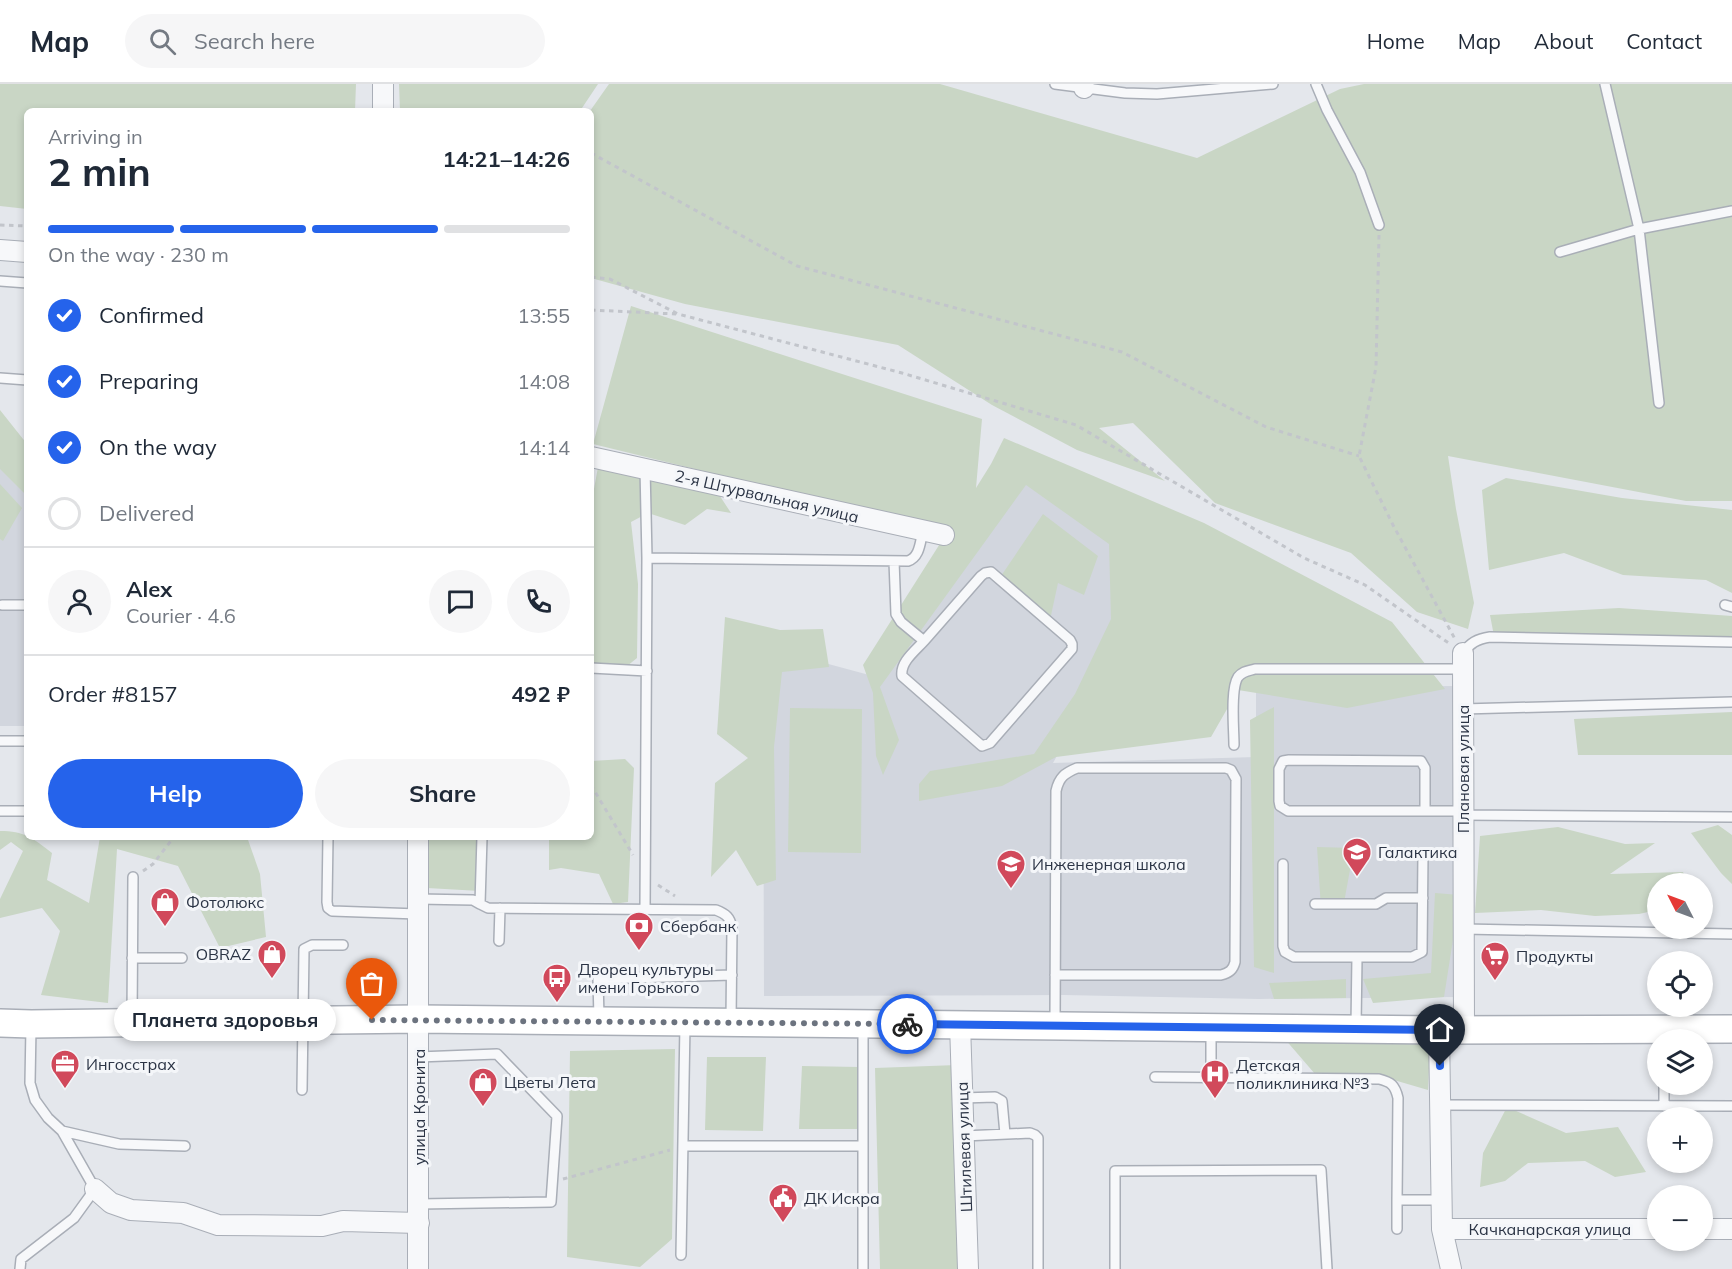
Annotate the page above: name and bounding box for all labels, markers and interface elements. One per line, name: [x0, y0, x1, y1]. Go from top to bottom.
search box: [125, 14, 545, 68]
text: Map: [30, 24, 89, 59]
icon: search: [146, 25, 179, 58]
text: Search here: [194, 27, 315, 55]
text: Home: [1367, 28, 1425, 54]
text: Map: [1458, 28, 1501, 54]
text: About: [1534, 28, 1593, 54]
text: Contact: [1626, 28, 1702, 54]
text: Arriving in: [48, 124, 143, 149]
text: 14:21–14:26: [442, 145, 570, 173]
text: 2 min: [48, 147, 151, 196]
text: On the way · 230 m: [48, 242, 229, 267]
icon: check: [48, 299, 81, 332]
text: Confirmed: [99, 301, 204, 329]
text: 13:55: [517, 303, 570, 328]
icon: check: [48, 365, 81, 398]
text: Preparing: [99, 367, 199, 395]
text: 14:08: [517, 369, 570, 394]
icon: check: [48, 431, 81, 464]
text: On the way: [99, 433, 217, 461]
text: 14:14: [517, 435, 570, 460]
street label: 2-я Штурвальная улица: [673, 465, 861, 527]
text: Delivered: [99, 499, 194, 527]
button: person: [48, 570, 111, 633]
button: chat: [429, 570, 492, 633]
button: phone: [507, 570, 570, 633]
text: Alex: [126, 575, 172, 603]
text: Courier · 4.6: [126, 603, 236, 628]
text: Order #8157: [48, 680, 178, 708]
text: 492 ₽: [511, 680, 570, 708]
street label: Плановая улица: [1453, 705, 1473, 833]
button: Help: [48, 759, 303, 828]
button: Share: [315, 759, 570, 828]
school or university icon: Галактика: [1341, 836, 1373, 878]
place label: Галактика: [1378, 842, 1457, 862]
school or university icon: Инженерная школа: [995, 848, 1027, 890]
place label: Инженерная школа: [1032, 854, 1186, 874]
north arrow: [1647, 873, 1713, 939]
map controls: [1647, 873, 1713, 1251]
shop icon: Фотолюкс: [149, 886, 181, 928]
place label: Фотолюкс: [186, 892, 264, 912]
bank icon: Сбербанк: [623, 910, 655, 952]
place label: Сбербанк: [660, 916, 737, 936]
shop icon: OBRAZ: [256, 938, 288, 980]
supermarket icon: Продукты: [1479, 940, 1511, 982]
place label: OBRAZ: [196, 944, 251, 964]
place label: Продукты: [1516, 946, 1593, 966]
button: locate: [1647, 951, 1713, 1017]
pin: [346, 958, 397, 1020]
place label: Дворец культуры имени Горького: [578, 959, 714, 997]
bus stop icon: Дворец культуры имени Горького: [541, 962, 573, 1004]
icon: bag: [355, 967, 388, 1000]
courier: [877, 994, 937, 1054]
callout: Планета здоровья: [114, 999, 336, 1041]
pin: [1414, 1004, 1465, 1066]
text: Планета здоровья: [132, 1007, 318, 1032]
icon: bike: [891, 1008, 924, 1041]
icon: home: [1423, 1013, 1456, 1046]
button: layers: [1647, 1029, 1713, 1095]
office icon: Ингосстрах: [49, 1048, 81, 1090]
street label: улица Кронита: [409, 1049, 429, 1165]
place label: Ингосстрах: [86, 1054, 176, 1074]
place label: Детская поликлиника №3: [1236, 1055, 1370, 1093]
hospital icon: Детская поликлиника №3: [1199, 1058, 1231, 1100]
shop icon: Цветы Лета: [467, 1066, 499, 1108]
place label: Цветы Лета: [504, 1072, 596, 1092]
street label: Штилевая улица: [952, 1081, 976, 1213]
button: +: [1647, 1107, 1713, 1173]
public building icon: ДК Искра: [767, 1182, 799, 1224]
button: −: [1647, 1185, 1713, 1251]
place label: ДК Искра: [804, 1188, 880, 1208]
street label: Качканарская улица: [1469, 1219, 1631, 1239]

